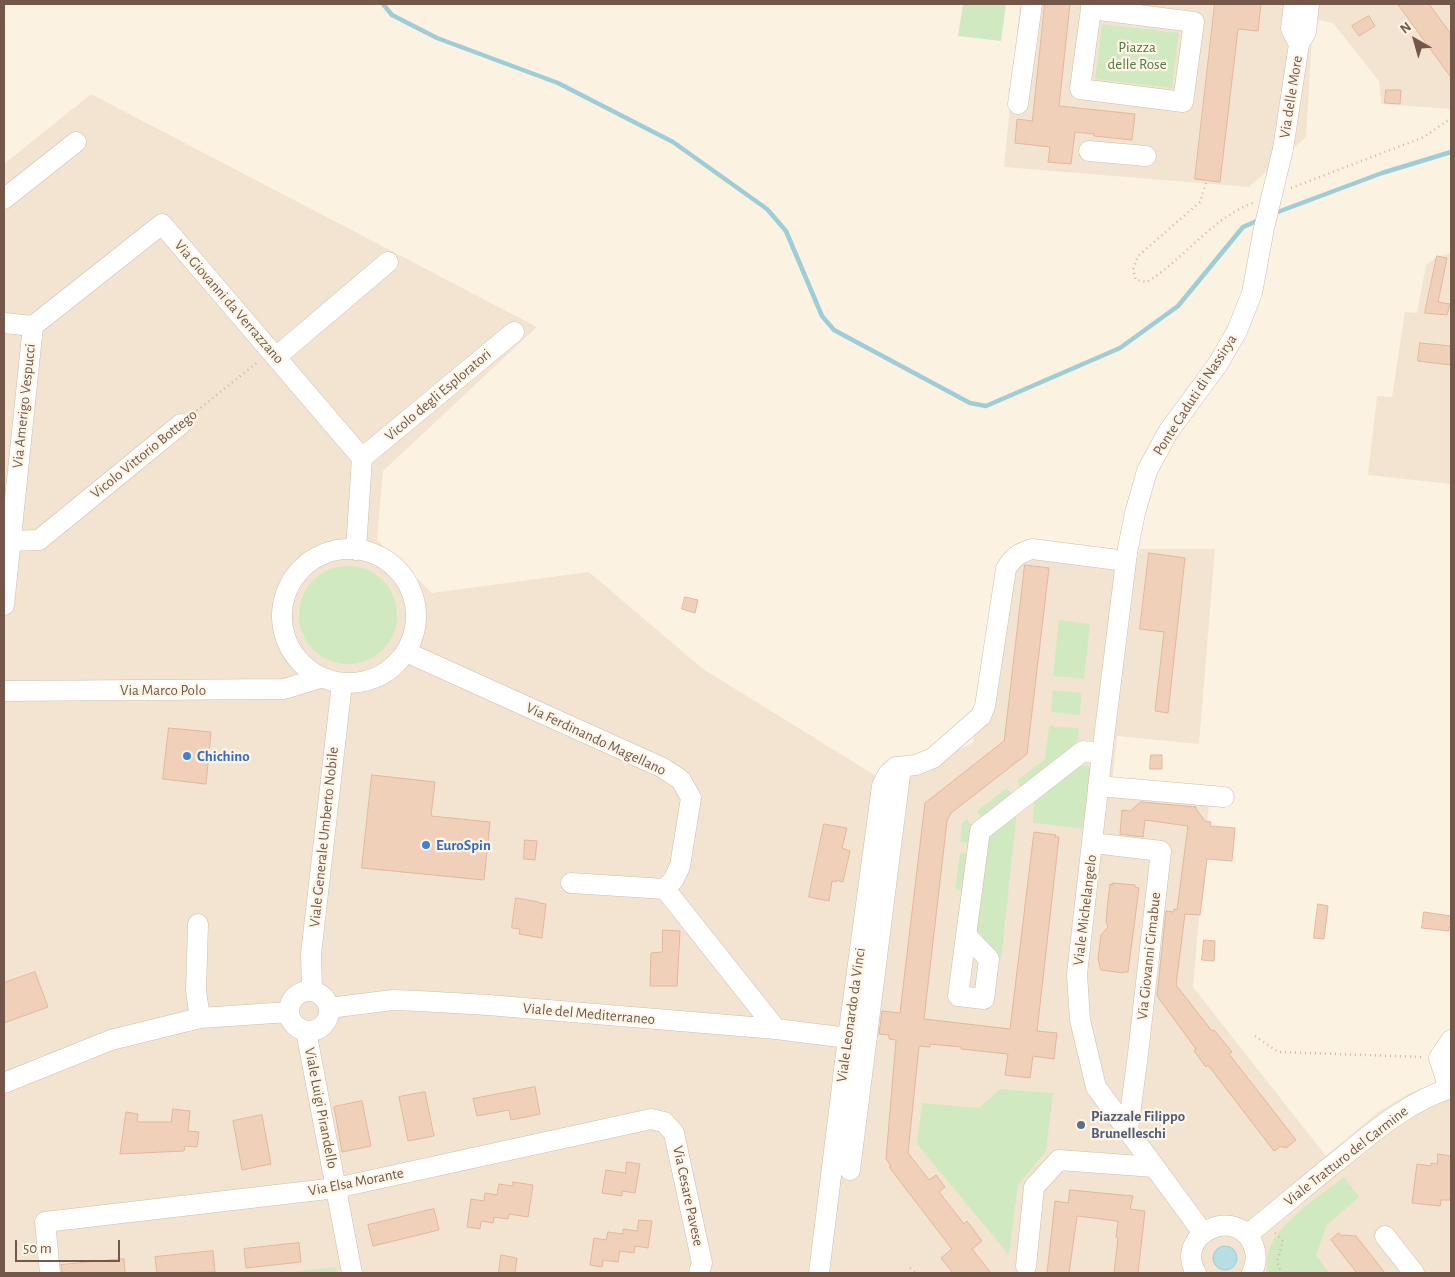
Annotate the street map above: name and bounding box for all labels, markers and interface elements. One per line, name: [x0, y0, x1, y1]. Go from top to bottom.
north arrow: [1390, 15, 1440, 65]
text: N: [1398, 20, 1414, 37]
park label: Piazza delle Rose: [1107, 38, 1167, 73]
street label: Via delle More: [1276, 54, 1306, 140]
street label: Via Giovanni da Verrazzano: [170, 236, 288, 368]
street label: Ponte Caduti di Nassirya: [1149, 331, 1241, 459]
street label: Via Amerigo Vespucci: [9, 343, 39, 469]
street label: Vicolo degli Esploratori: [381, 345, 495, 445]
street label: Vicolo Vittorio Bottego: [87, 406, 201, 502]
street label: Via Marco Polo: [120, 681, 206, 699]
street label: Via Ferdinando Magellano: [523, 699, 669, 779]
street label: Viale Generale Umberto Nobile: [306, 746, 342, 928]
place label: Chichino: [197, 747, 250, 765]
marker: Chichino: [181, 750, 193, 762]
place label: EuroSpin: [436, 836, 491, 854]
marker: EuroSpin: [420, 839, 432, 851]
street label: Viale Michelangelo: [1069, 854, 1101, 966]
street label: Via Giovanni Cimabue: [1133, 891, 1165, 1021]
street label: Viale Leonardo da Vinci: [833, 947, 869, 1083]
street label: Viale del Mediterraneo: [522, 999, 656, 1029]
street label: Viale Luigi Pirandello: [300, 1046, 342, 1170]
street label: Viale Tratturo del Carmine: [1280, 1102, 1412, 1210]
place label: Piazzale Filippo Brunelleschi: [1091, 1107, 1185, 1142]
marker: Piazzale Filippo Brunelleschi: [1075, 1119, 1087, 1131]
street label: Via Cesare Pavese: [669, 1144, 707, 1248]
street label: Via Elsa Morante: [307, 1164, 405, 1200]
scale bar: [18, 1230, 122, 1262]
text: 50 m: [23, 1241, 52, 1256]

